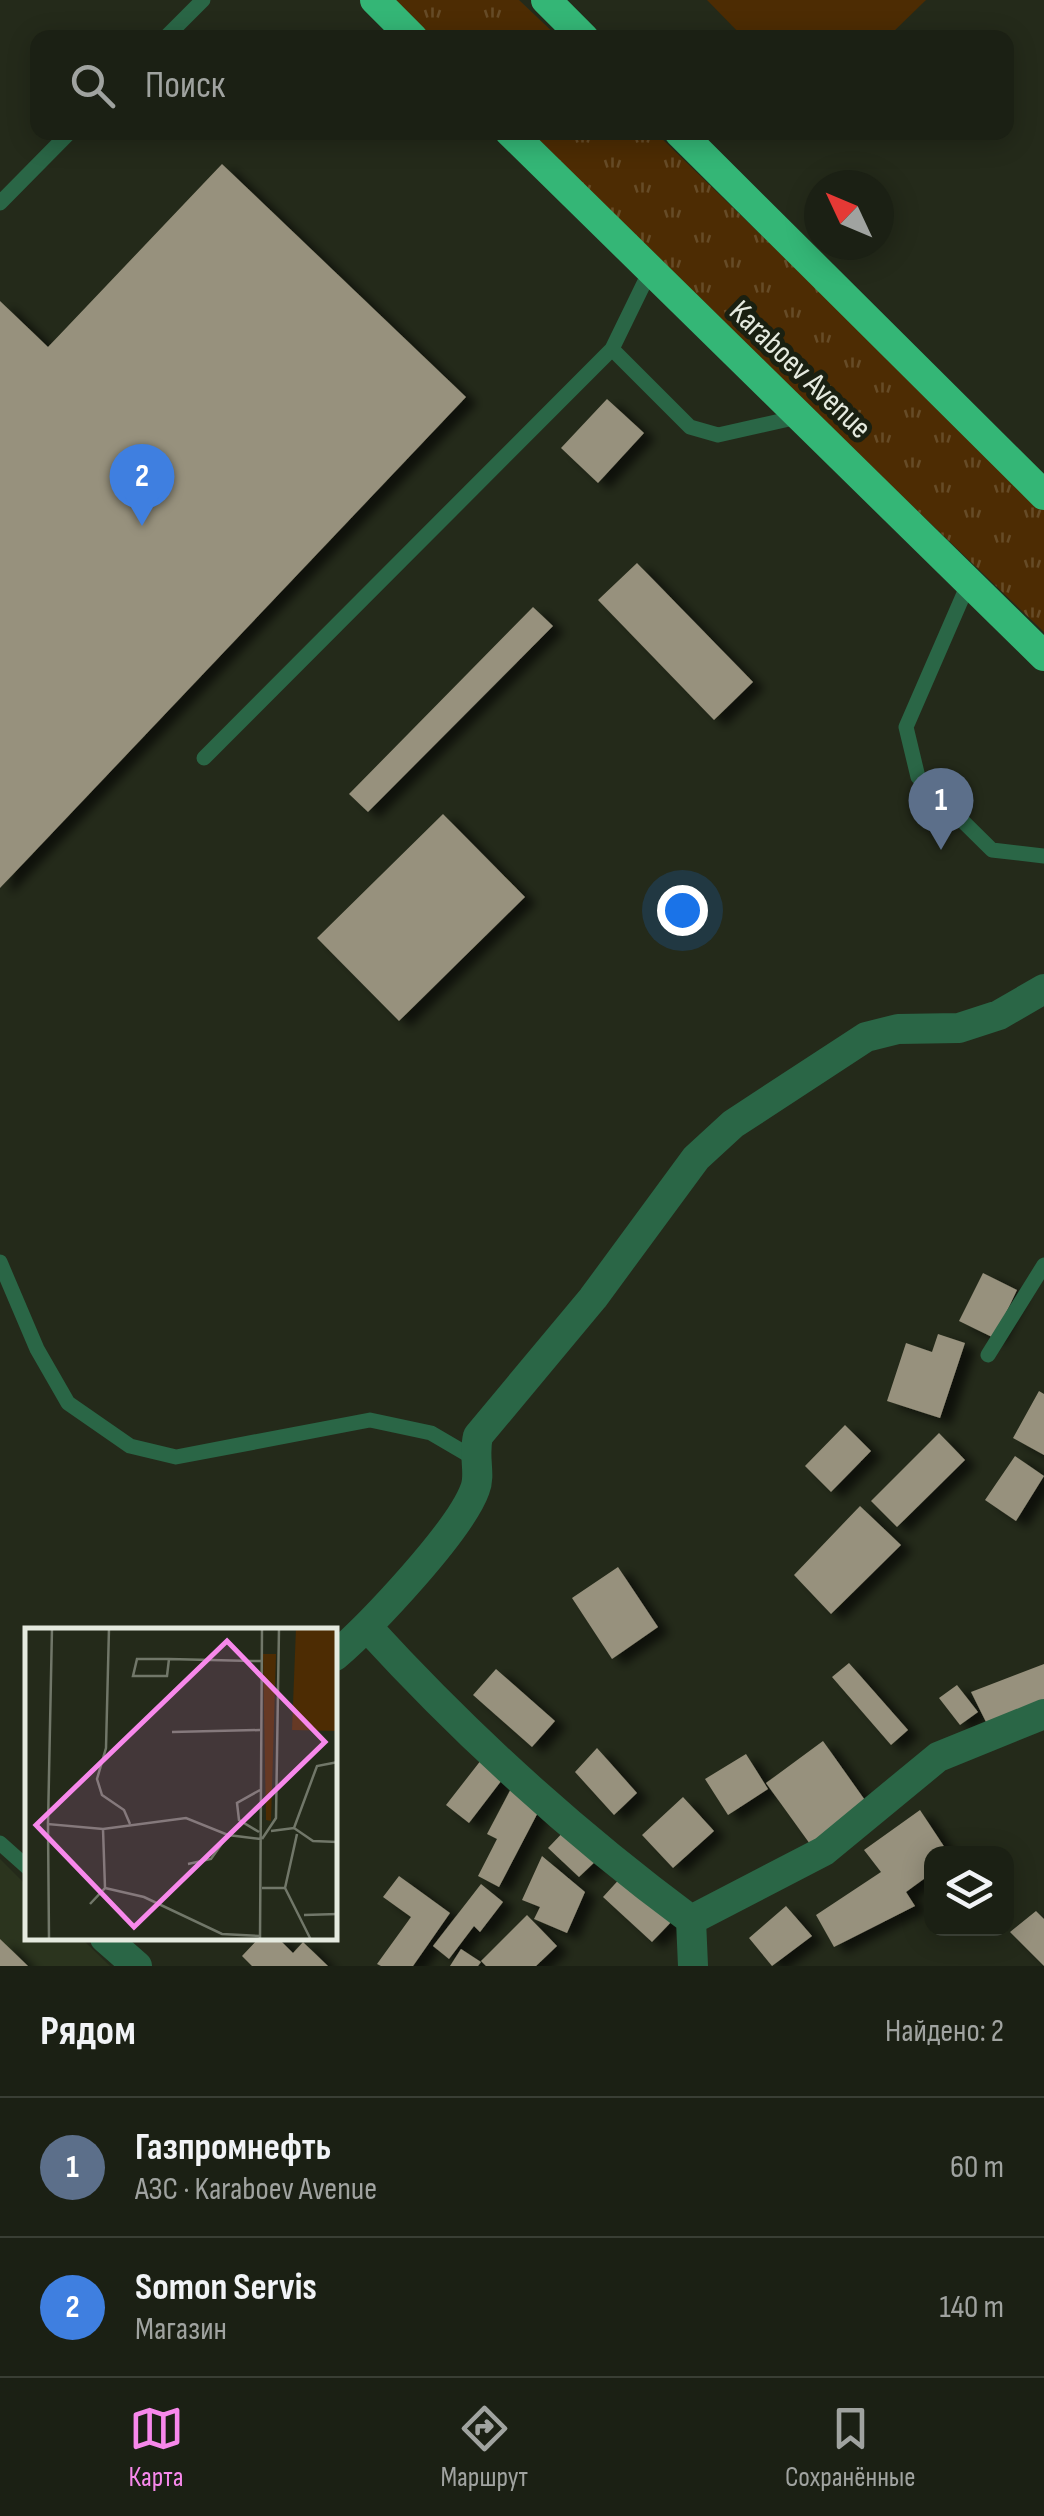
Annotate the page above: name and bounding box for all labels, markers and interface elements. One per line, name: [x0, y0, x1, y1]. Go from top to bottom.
search box: [30, 30, 1014, 140]
icon: search: [65, 58, 120, 113]
text: Поиск: [145, 63, 225, 108]
north arrow: [804, 170, 894, 260]
street label: Karaboev Avenue: [721, 293, 879, 448]
pin: 2: [110, 444, 174, 526]
pin: 1: [908, 768, 974, 850]
your location: [657, 885, 708, 936]
inset map: [25, 1628, 338, 1941]
map controls: [924, 1846, 1014, 1936]
button: layers: [924, 1846, 1014, 1936]
text: Рядом: [40, 2006, 136, 2057]
text: Найдено: 2: [885, 2012, 1004, 2051]
text: Газпромнефть: [135, 2125, 331, 2170]
text: 1: [66, 2148, 79, 2187]
text: 60 m: [950, 2148, 1004, 2187]
text: АЗС · Karaboev Avenue: [135, 2170, 377, 2209]
text: Somon Servis: [135, 2265, 317, 2310]
text: 2: [65, 2288, 80, 2327]
text: 140 m: [940, 2288, 1004, 2327]
text: Магазин: [135, 2310, 227, 2349]
tab: Карта: [128, 2401, 184, 2494]
tab: Маршрут: [440, 2401, 528, 2494]
tab: Сохранённые: [785, 2401, 916, 2494]

